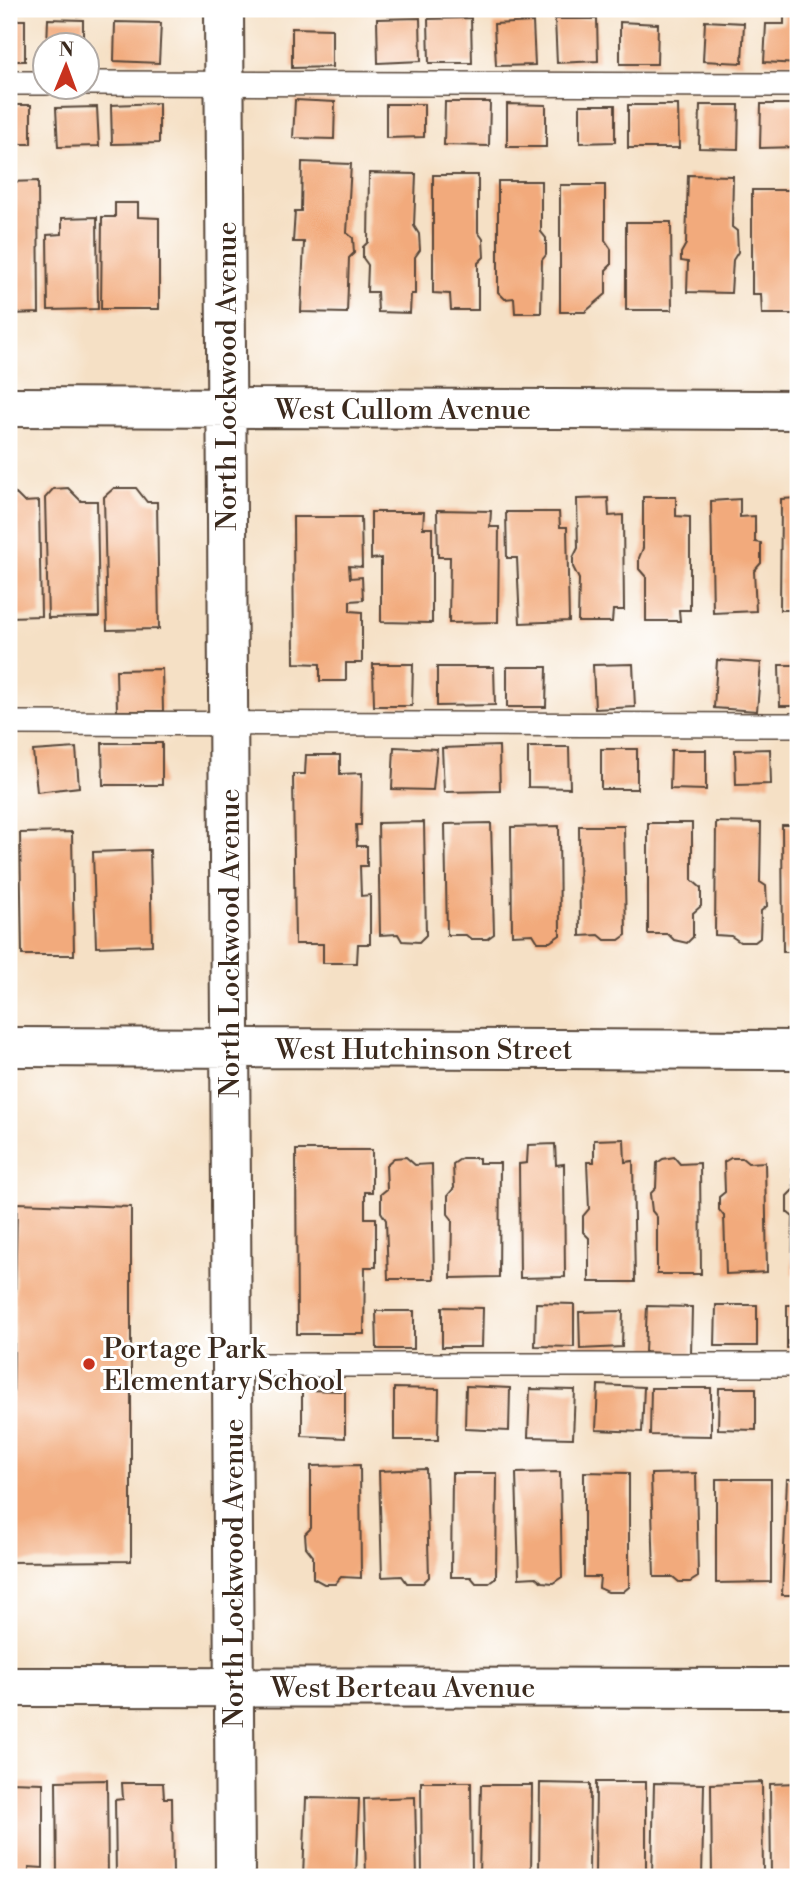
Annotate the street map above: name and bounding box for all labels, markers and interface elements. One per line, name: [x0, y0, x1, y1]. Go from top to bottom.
north arrow: [32, 32, 102, 102]
text: N: [59, 38, 74, 62]
street label: North Lockwood Avenue: [210, 221, 245, 531]
street label: West Cullom Avenue: [274, 393, 531, 428]
street label: North Lockwood Avenue: [213, 788, 248, 1098]
street label: West Hutchinson Street: [275, 1033, 573, 1068]
place label: Portage Park Elementary School: [103, 1332, 344, 1399]
marker: Portage Park Elementary School: [81, 1356, 97, 1372]
street label: North Lockwood Avenue: [217, 1418, 252, 1728]
street label: West Berteau Avenue: [270, 1671, 535, 1706]

